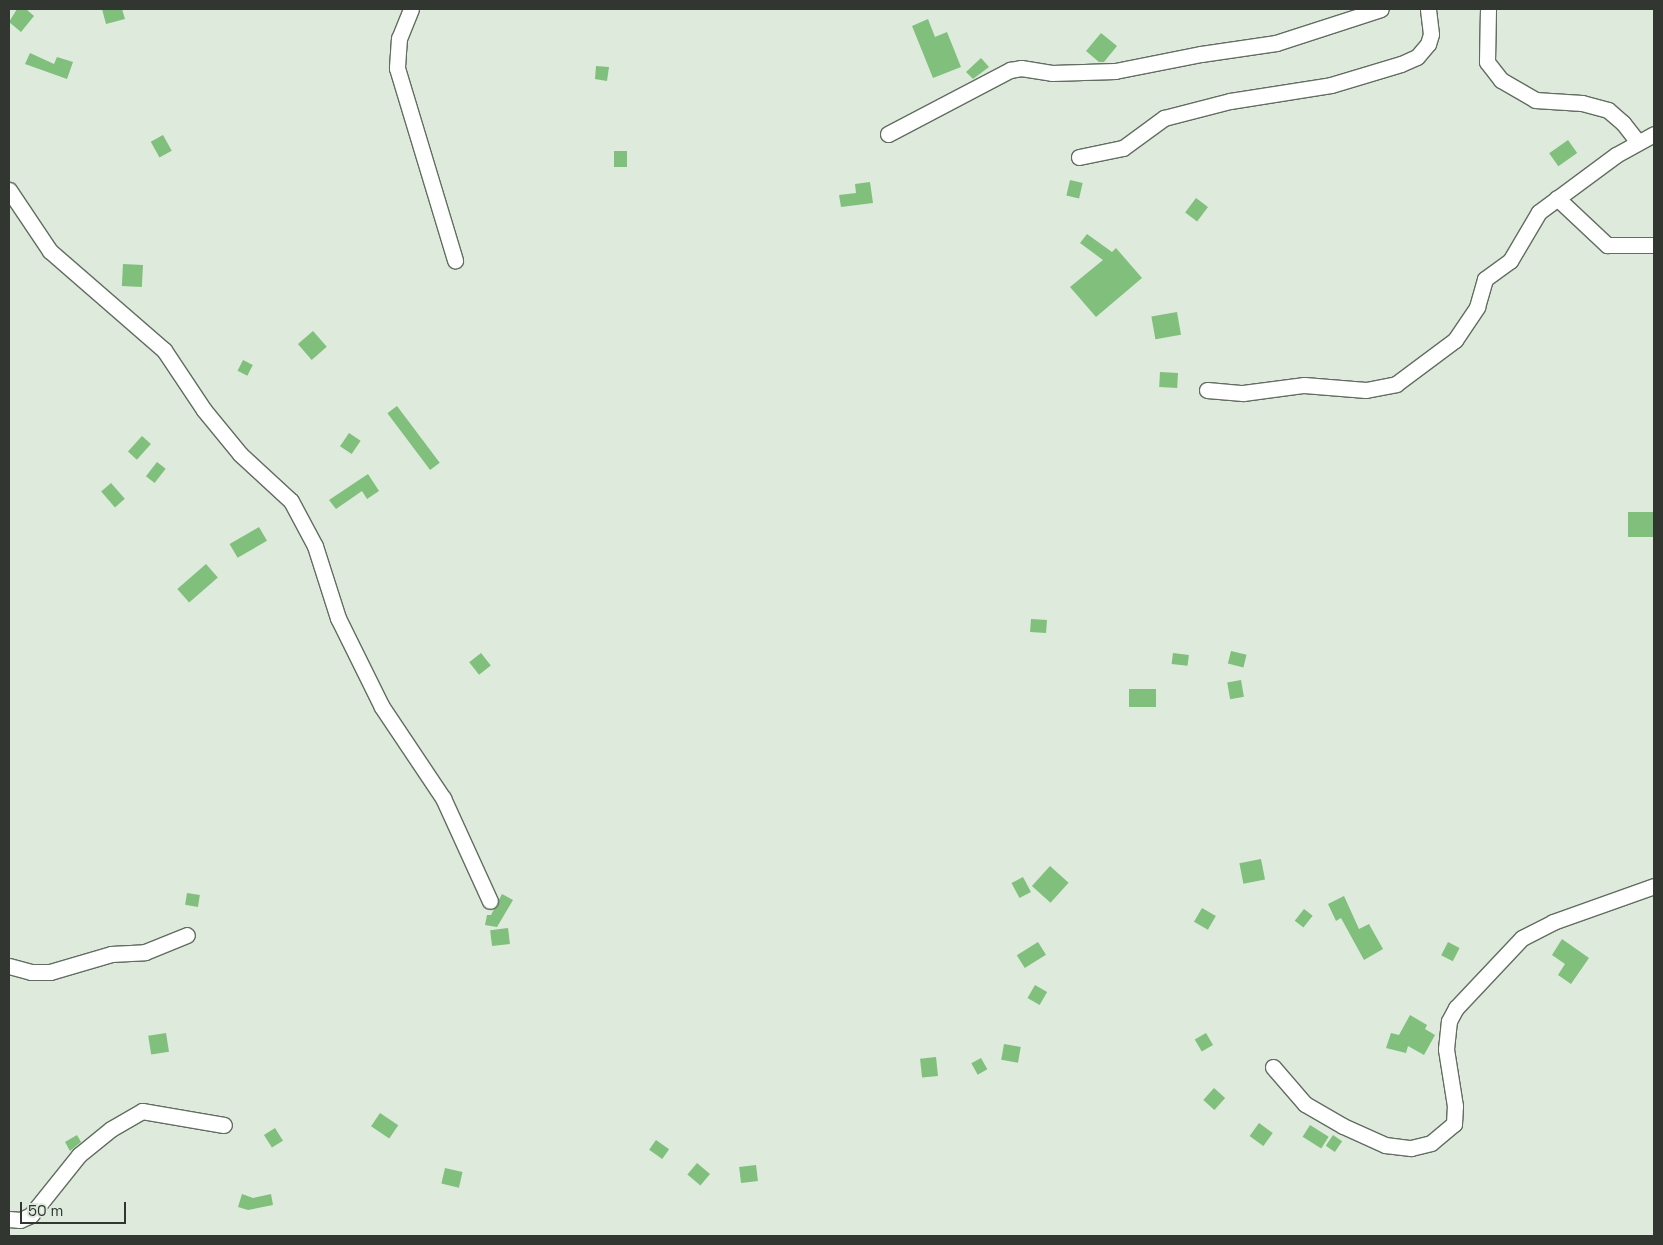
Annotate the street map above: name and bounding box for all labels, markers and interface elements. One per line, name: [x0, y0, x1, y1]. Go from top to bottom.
scale bar: [22, 1192, 129, 1224]
text: 50 m: [28, 1201, 63, 1220]

